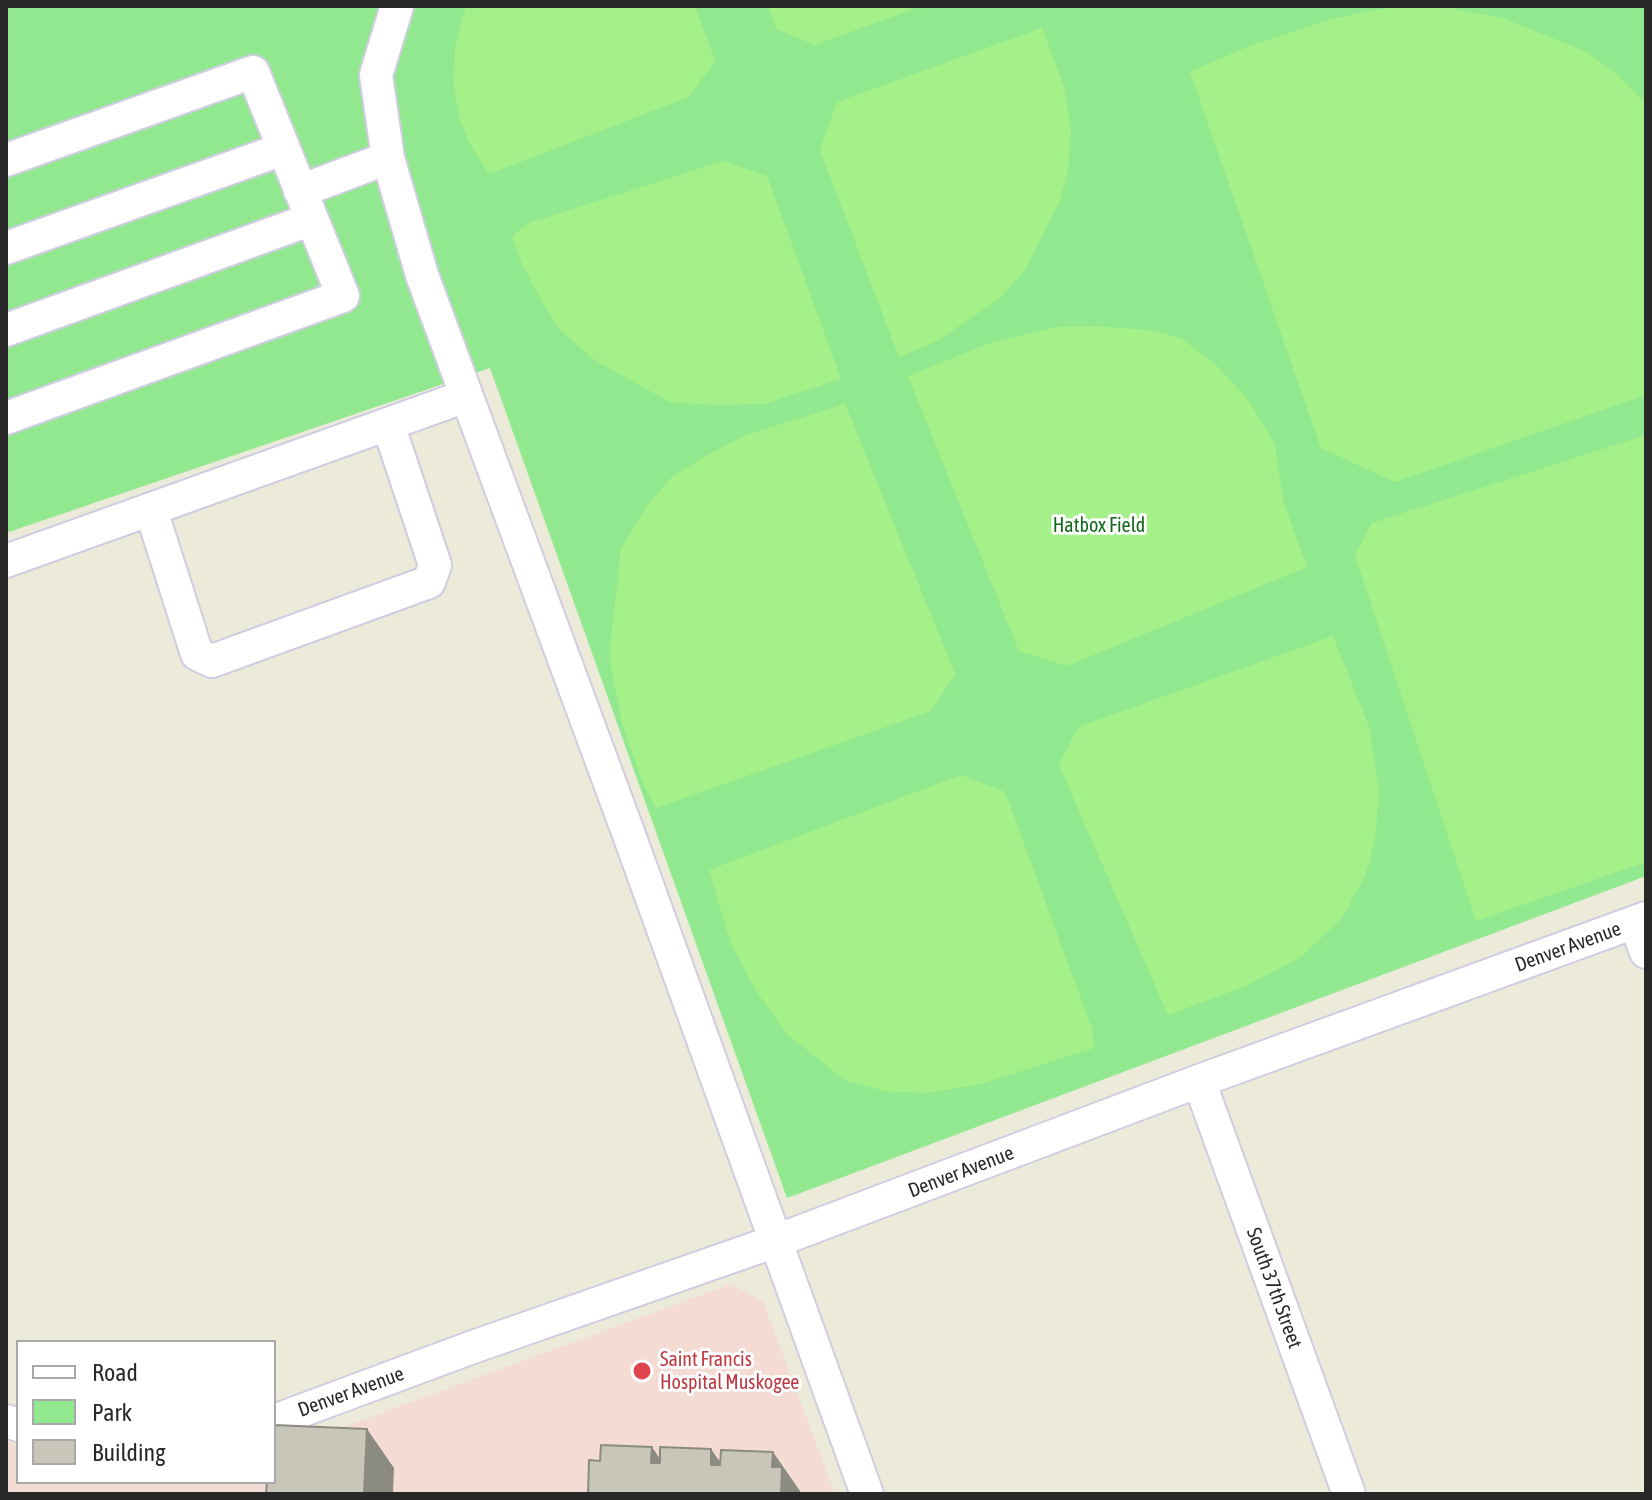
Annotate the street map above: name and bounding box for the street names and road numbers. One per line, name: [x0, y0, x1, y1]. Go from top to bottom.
street label: Denver Avenue: [1512, 917, 1624, 977]
street label: Denver Avenue: [905, 1141, 1017, 1203]
street label: South 37th Street: [1241, 1224, 1307, 1352]
street label: Denver Avenue: [295, 1362, 407, 1422]

